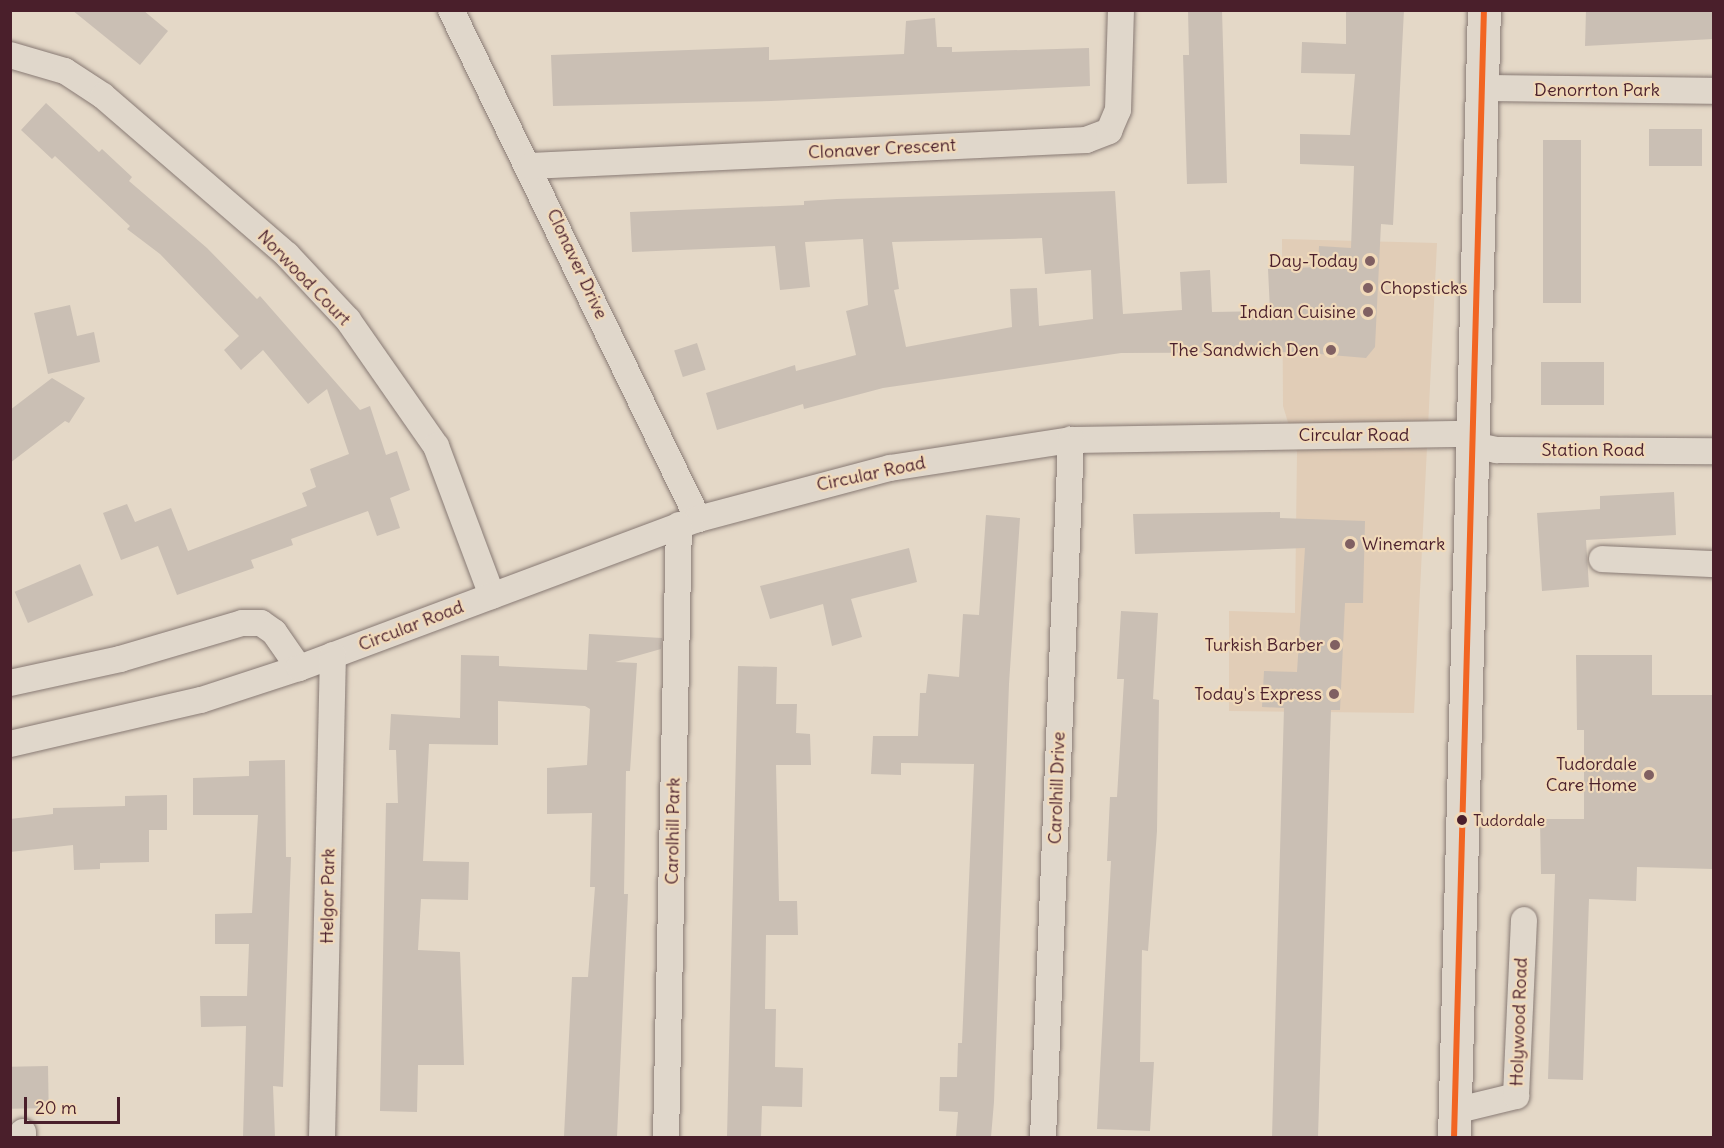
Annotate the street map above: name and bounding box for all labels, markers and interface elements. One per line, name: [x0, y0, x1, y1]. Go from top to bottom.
street label: Denorrton Park: [1534, 79, 1660, 101]
street label: Clonaver Crescent: [808, 134, 956, 164]
street label: Clonaver Drive: [542, 205, 612, 323]
street label: Norwood Court: [253, 226, 355, 330]
place label: Day-Today: [1269, 250, 1358, 272]
marker: Day-Today: [1363, 254, 1377, 268]
place label: Chopsticks: [1380, 277, 1467, 299]
marker: Chopsticks: [1361, 281, 1375, 295]
place label: Indian Cuisine: [1240, 301, 1356, 323]
marker: Indian Cuisine: [1361, 305, 1375, 319]
place label: The Sandwich Den: [1169, 339, 1319, 361]
marker: The Sandwich Den: [1324, 343, 1338, 357]
street label: Circular Road: [1299, 424, 1409, 446]
street label: Station Road: [1541, 439, 1645, 461]
street label: Circular Road: [815, 452, 927, 496]
place label: Winemark: [1362, 533, 1445, 555]
marker: Winemark: [1343, 537, 1357, 551]
street label: Circular Road: [355, 596, 467, 656]
place label: Turkish Barber: [1205, 634, 1323, 656]
marker: Turkish Barber: [1328, 638, 1342, 652]
place label: Today's Express: [1194, 683, 1322, 705]
marker: Today's Express: [1327, 687, 1341, 701]
street label: Carolhill Drive: [1044, 731, 1070, 845]
place label: Tudordale Care Home: [1546, 754, 1637, 796]
marker: Tudordale Care Home: [1642, 768, 1656, 782]
street label: Carolhill Park: [661, 777, 685, 885]
place label: Tudordale: [1473, 810, 1545, 830]
marker: Tudordale: [1456, 814, 1468, 826]
street label: Helgor Park: [316, 848, 340, 944]
street label: Holywood Road: [1506, 957, 1532, 1087]
scale bar: [27, 1085, 123, 1123]
text: 20 m: [35, 1096, 77, 1119]

